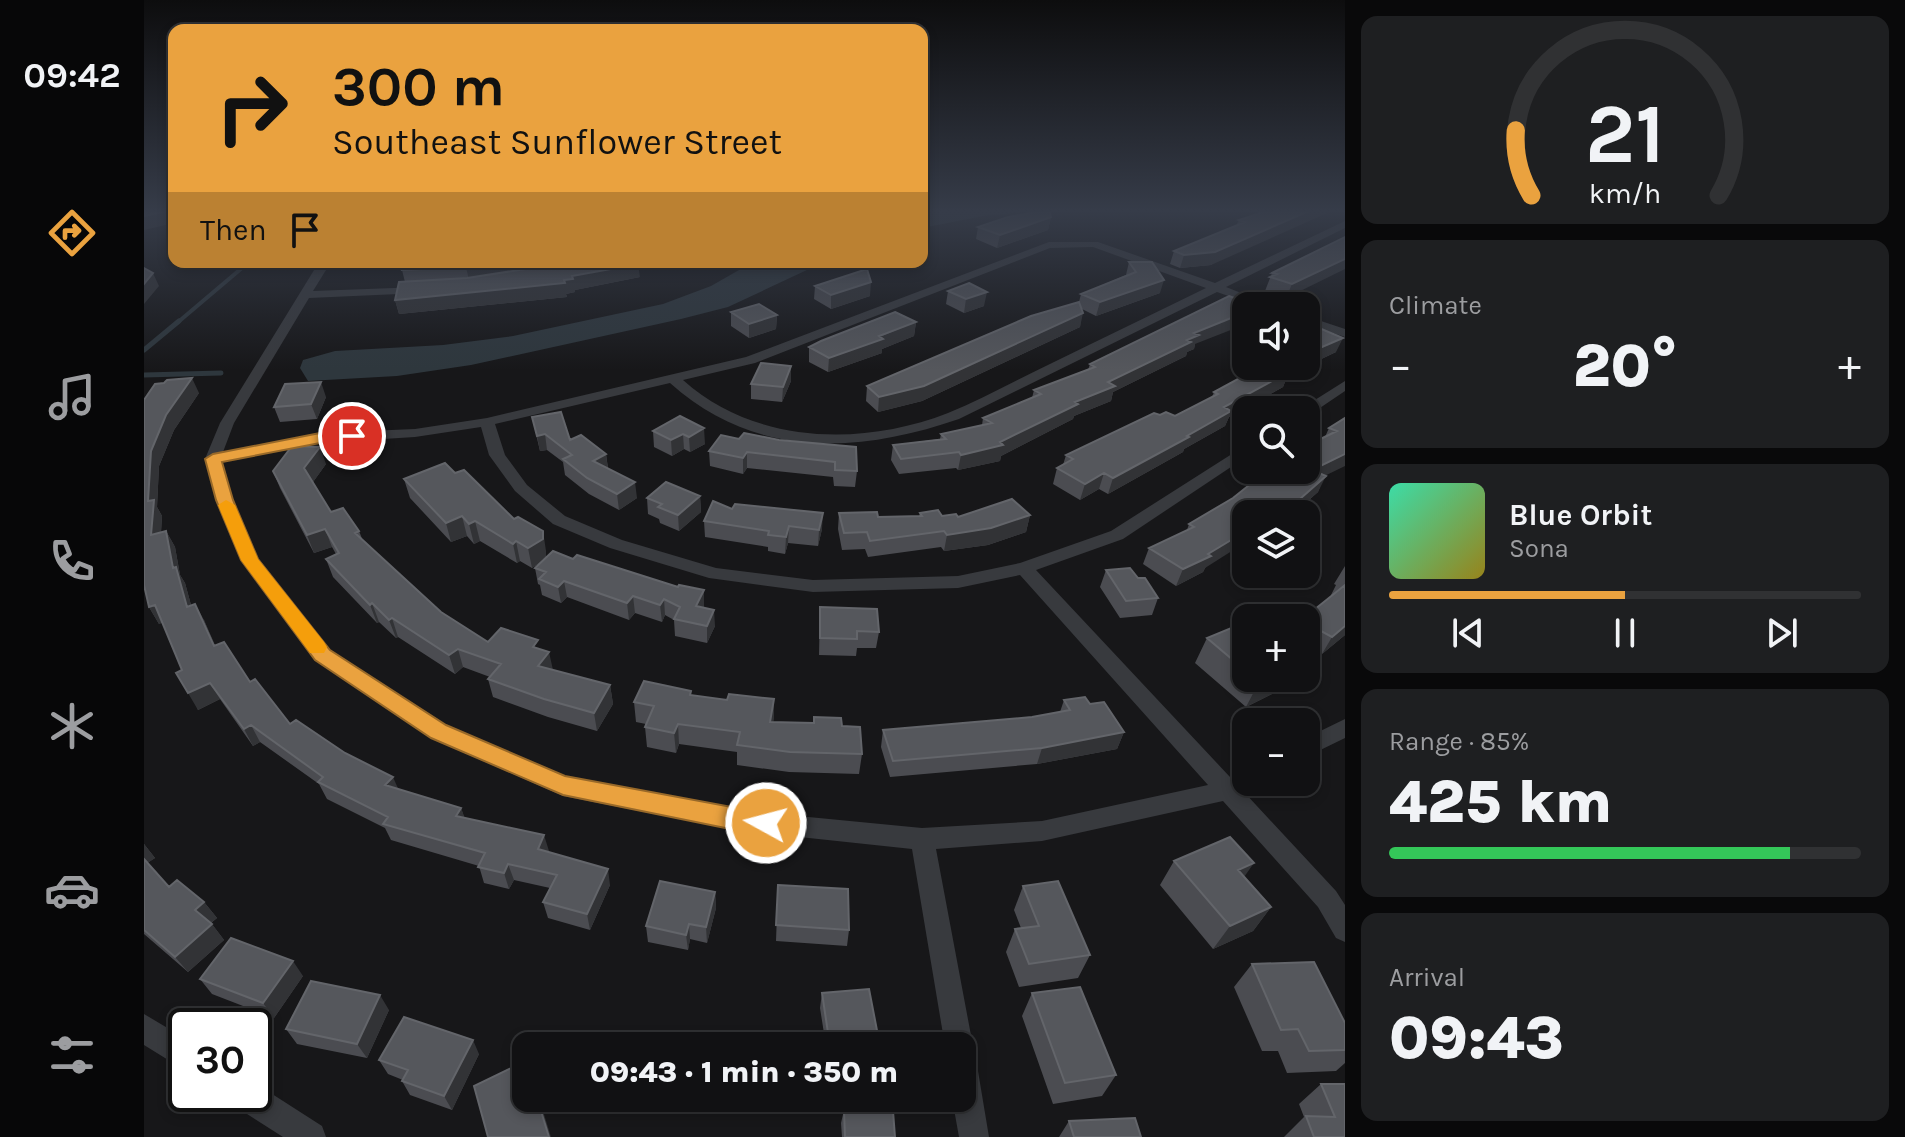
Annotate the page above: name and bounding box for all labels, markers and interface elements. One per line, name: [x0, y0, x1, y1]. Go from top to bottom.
text: 09:42: [23, 54, 121, 96]
text: 300 m: [332, 54, 505, 119]
icon: right: [200, 56, 304, 160]
text: 21: [1585, 86, 1665, 183]
text: Southeast Sunflower Street: [332, 121, 782, 163]
text: km/h: [1589, 177, 1661, 210]
icon: directions: [44, 205, 100, 261]
icon: arrive: [283, 208, 327, 252]
text: Then: [200, 212, 267, 248]
text: Climate: [1389, 290, 1482, 321]
map controls: [1232, 292, 1320, 796]
button: sound: [1232, 292, 1320, 380]
text: 20°: [1573, 331, 1677, 401]
text: −: [1389, 340, 1412, 391]
text: +: [1838, 340, 1861, 391]
icon: music: [44, 369, 100, 425]
button: search: [1232, 396, 1320, 484]
pin: [318, 402, 386, 470]
icon: arrive: [330, 414, 374, 458]
text: Blue Orbit: [1509, 497, 1652, 533]
button: layers: [1232, 500, 1320, 588]
icon: phone: [44, 533, 100, 589]
text: Sona: [1509, 533, 1569, 564]
button: +: [1232, 604, 1320, 692]
icon: previous: [1446, 611, 1490, 655]
icon: pause: [1603, 611, 1647, 655]
icon: next: [1760, 611, 1804, 655]
icon: climate: [44, 698, 100, 754]
button: −: [1232, 708, 1320, 796]
text: Range · 85%: [1389, 726, 1529, 757]
text: 425 km: [1389, 767, 1612, 837]
position arrow: [724, 781, 808, 865]
icon: car: [44, 862, 100, 918]
text: Arrival: [1389, 962, 1465, 993]
text: 09:43: [1389, 1003, 1564, 1073]
speed limit sign: 30: [168, 1008, 272, 1112]
icon: filters: [44, 1027, 100, 1083]
text: 09:43 · 1 min · 350 m: [590, 1054, 898, 1090]

